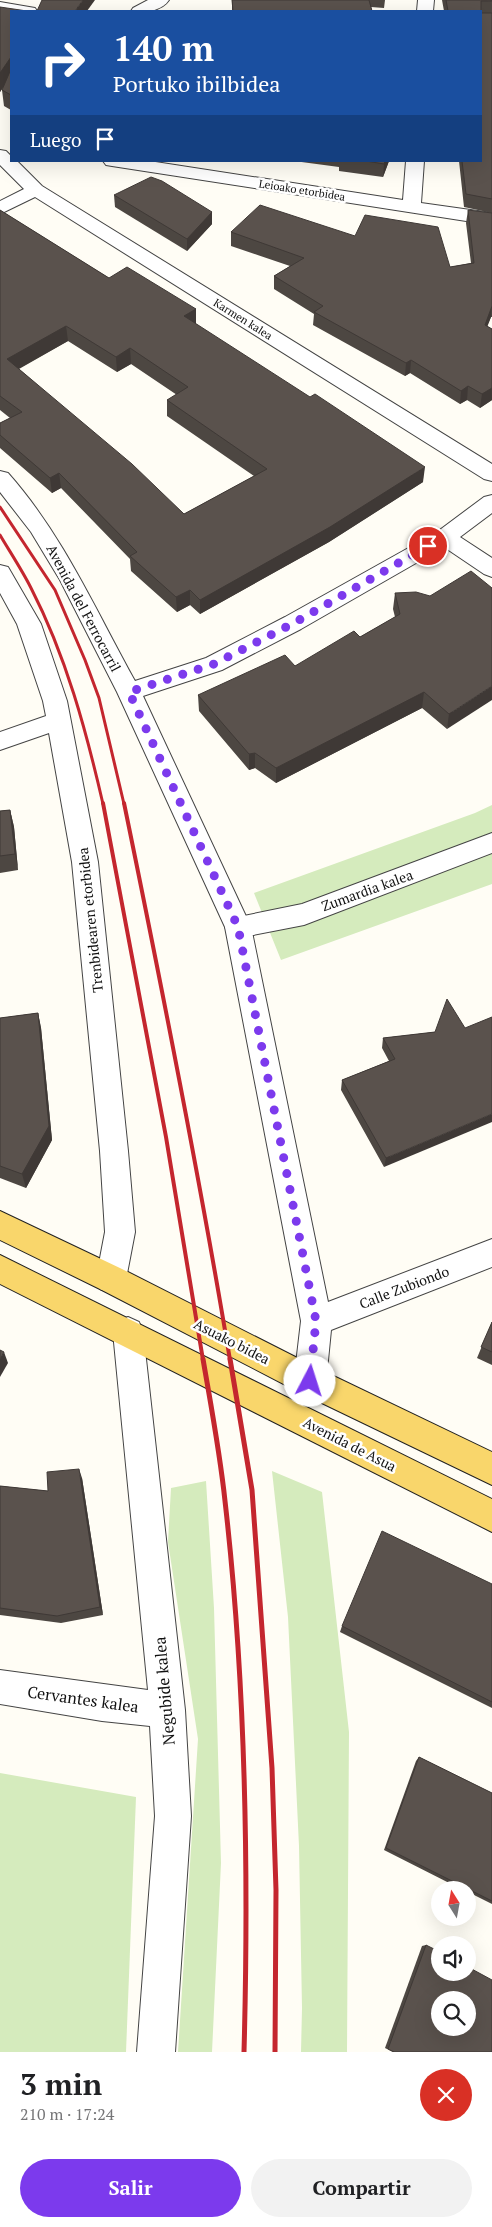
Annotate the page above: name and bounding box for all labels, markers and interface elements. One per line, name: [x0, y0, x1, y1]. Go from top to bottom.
text: 140 m: [113, 25, 214, 71]
icon: right: [30, 30, 95, 95]
text: Portuko ibilbidea: [113, 69, 280, 98]
icon: arrive: [91, 125, 119, 153]
text: Luego: [30, 127, 81, 152]
street label: Leioako etorbidea: [258, 176, 347, 204]
street label: Karmen kalea: [211, 295, 275, 343]
pin: [407, 525, 449, 567]
icon: arrive: [414, 532, 442, 560]
street label: Avenida del Ferrocarril: [42, 541, 126, 675]
street label: Trenbidearen etorbidea: [73, 846, 107, 994]
street label: Zumardia kalea: [319, 865, 415, 915]
street label: Calle Zubiondo: [356, 1261, 452, 1313]
street label: Asuako bidea: [191, 1314, 273, 1368]
position arrow: [283, 1354, 335, 1406]
street label: Avenida de Asua: [300, 1412, 400, 1476]
street label: Negubide kalea: [148, 1636, 180, 1746]
street label: Cervantes kalea: [26, 1680, 140, 1718]
north arrow: [431, 1881, 476, 1926]
map controls: [431, 1881, 476, 2036]
button: sound: [431, 1936, 476, 1981]
button: search: [431, 1991, 476, 2036]
text: 3 min: [20, 2064, 102, 2104]
button: close: [420, 2069, 472, 2121]
text: 210 m · 17:24: [20, 2103, 114, 2125]
button: Salir: [20, 2159, 241, 2217]
button: Compartir: [251, 2159, 472, 2217]

